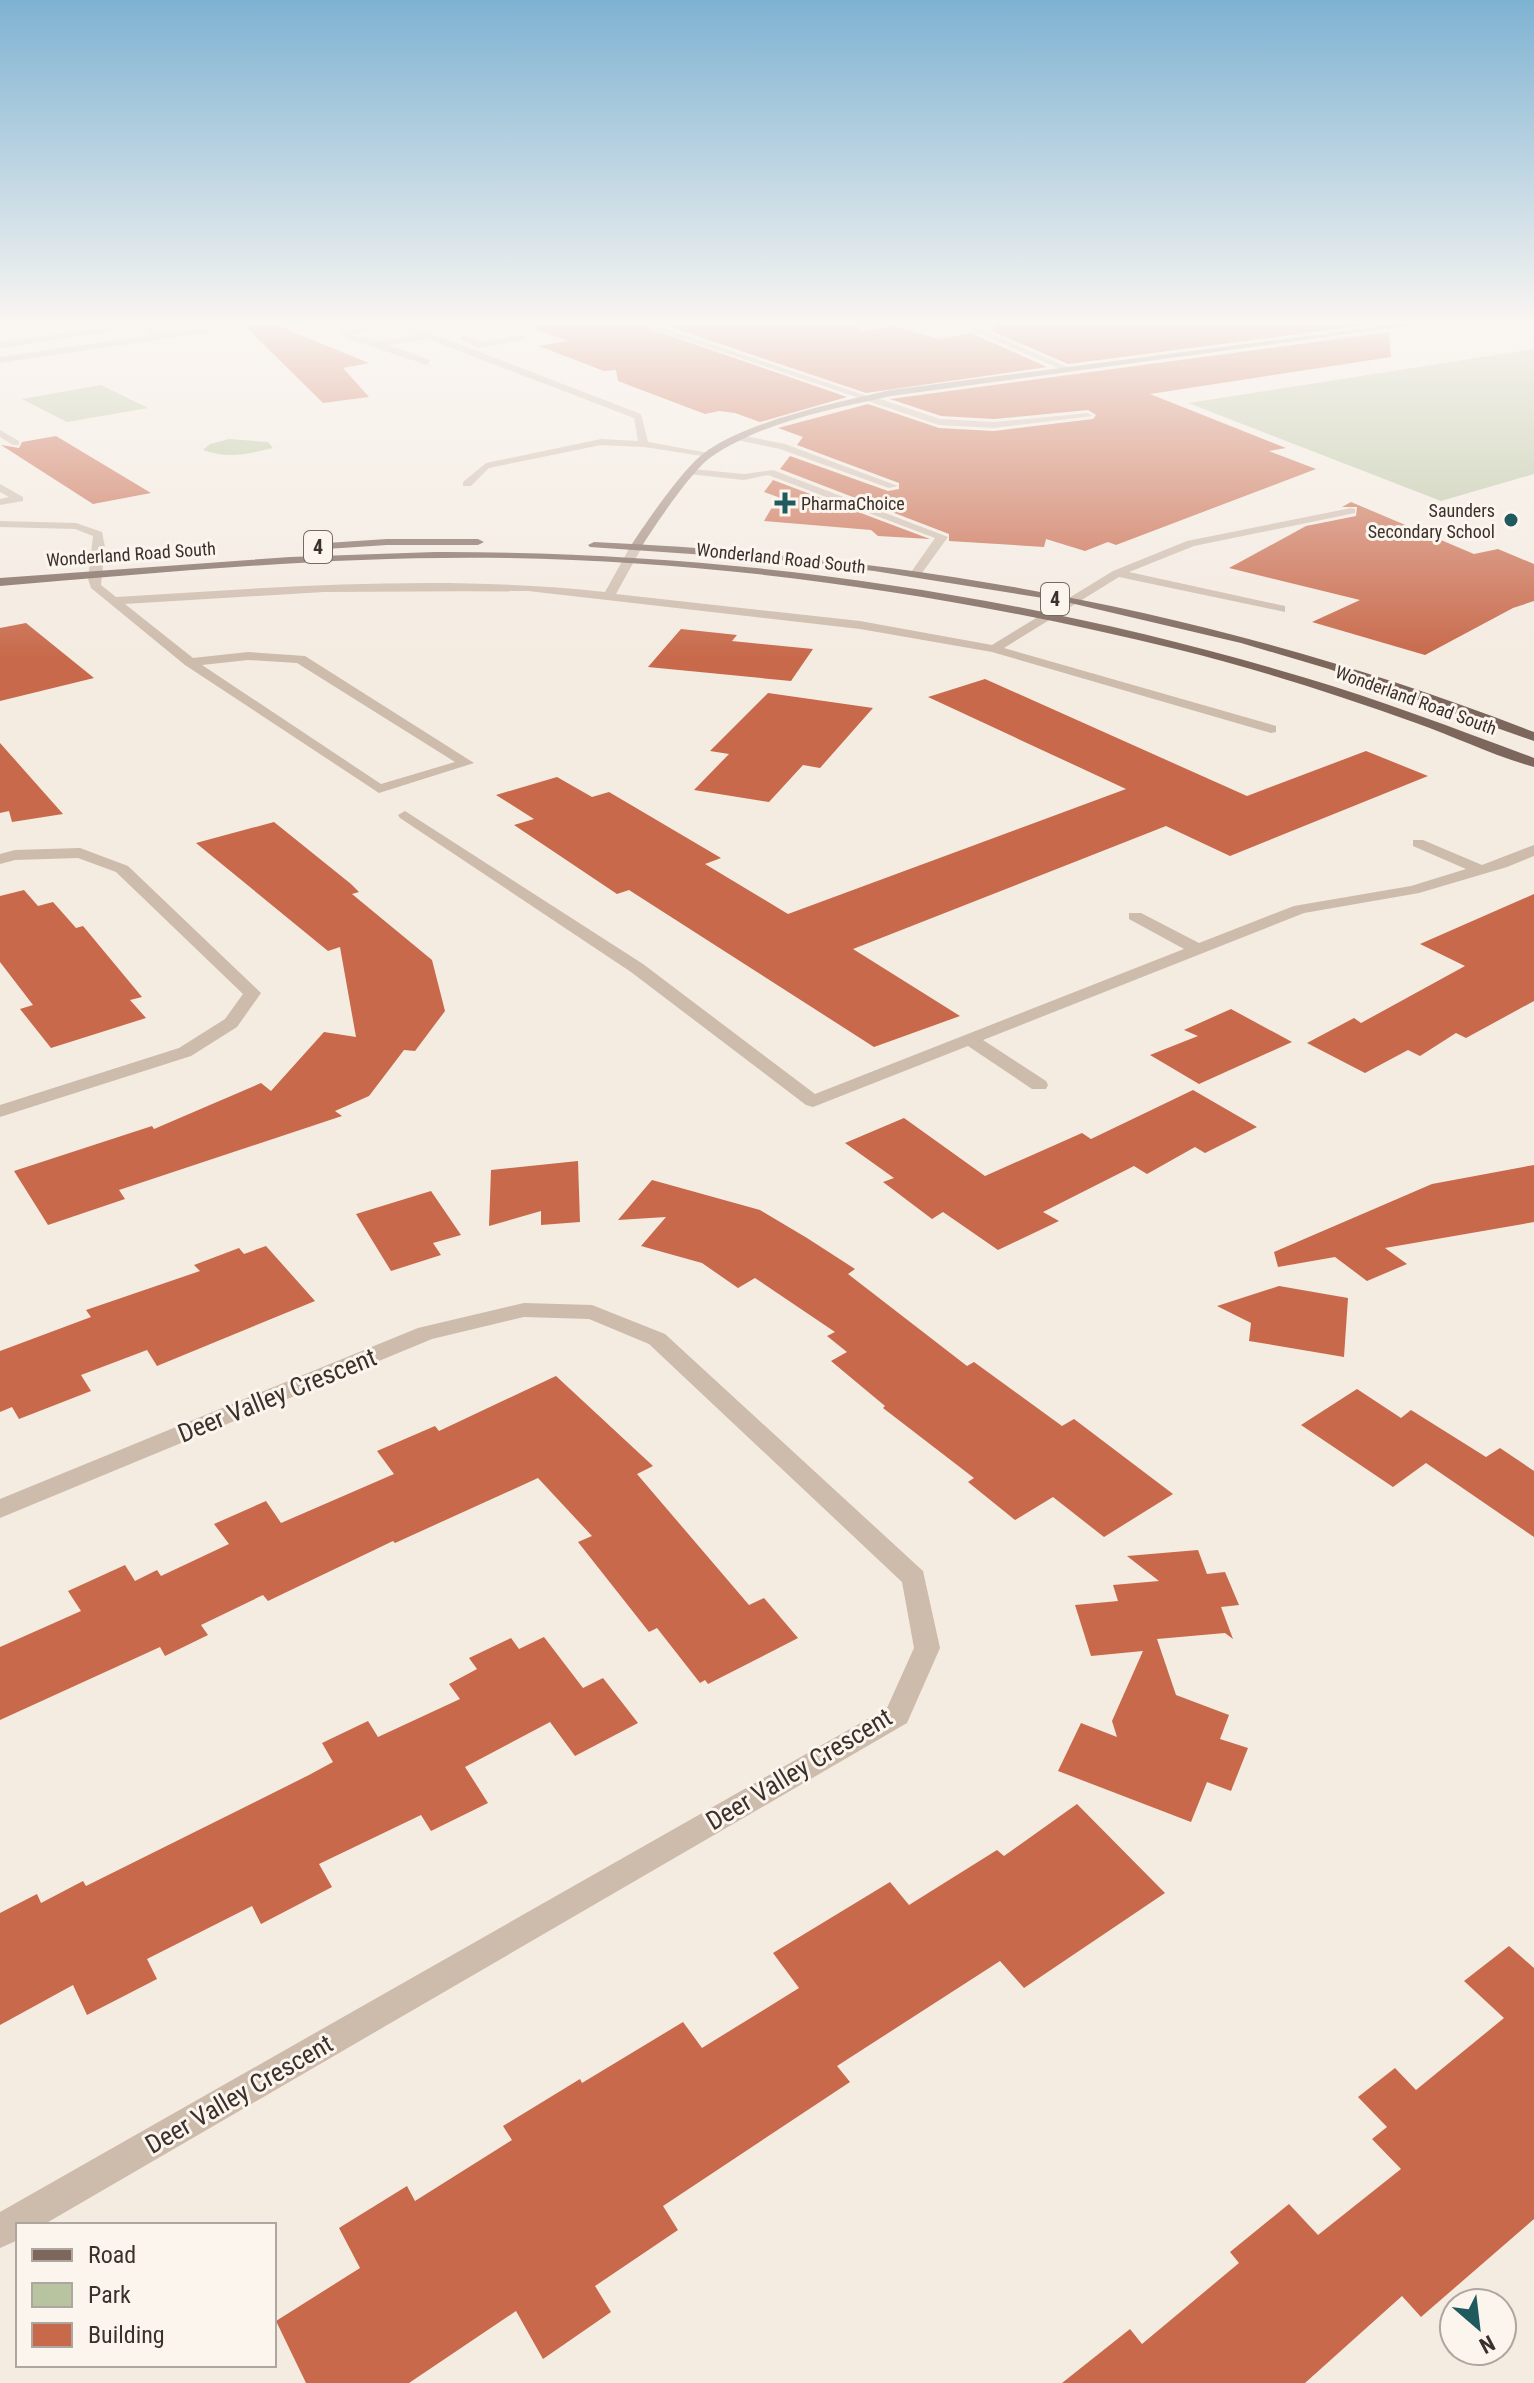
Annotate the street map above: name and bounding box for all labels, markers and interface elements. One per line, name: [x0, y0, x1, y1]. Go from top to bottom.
place label: PharmaChoice: [801, 493, 905, 514]
marker: PharmaChoice: [776, 494, 794, 512]
place label: Saunders Secondary School: [1368, 500, 1495, 542]
marker: Saunders Secondary School: [1502, 511, 1520, 529]
road number: 4: [304, 531, 332, 563]
street label: Wonderland Road South: [46, 538, 216, 570]
street label: Wonderland Road South: [695, 539, 867, 577]
road number: 4: [1041, 583, 1069, 615]
street label: Wonderland Road South: [1333, 661, 1499, 739]
street label: Deer Valley Crescent: [173, 1342, 381, 1448]
street label: Deer Valley Crescent: [701, 1702, 897, 1836]
street label: Deer Valley Crescent: [140, 2028, 338, 2160]
legend: [16, 2223, 276, 2367]
text: Road: [88, 2241, 136, 2269]
text: Park: [88, 2281, 131, 2309]
north arrow: [1438, 2287, 1518, 2367]
text: Building: [88, 2321, 165, 2349]
text: N: [1475, 2330, 1499, 2358]

